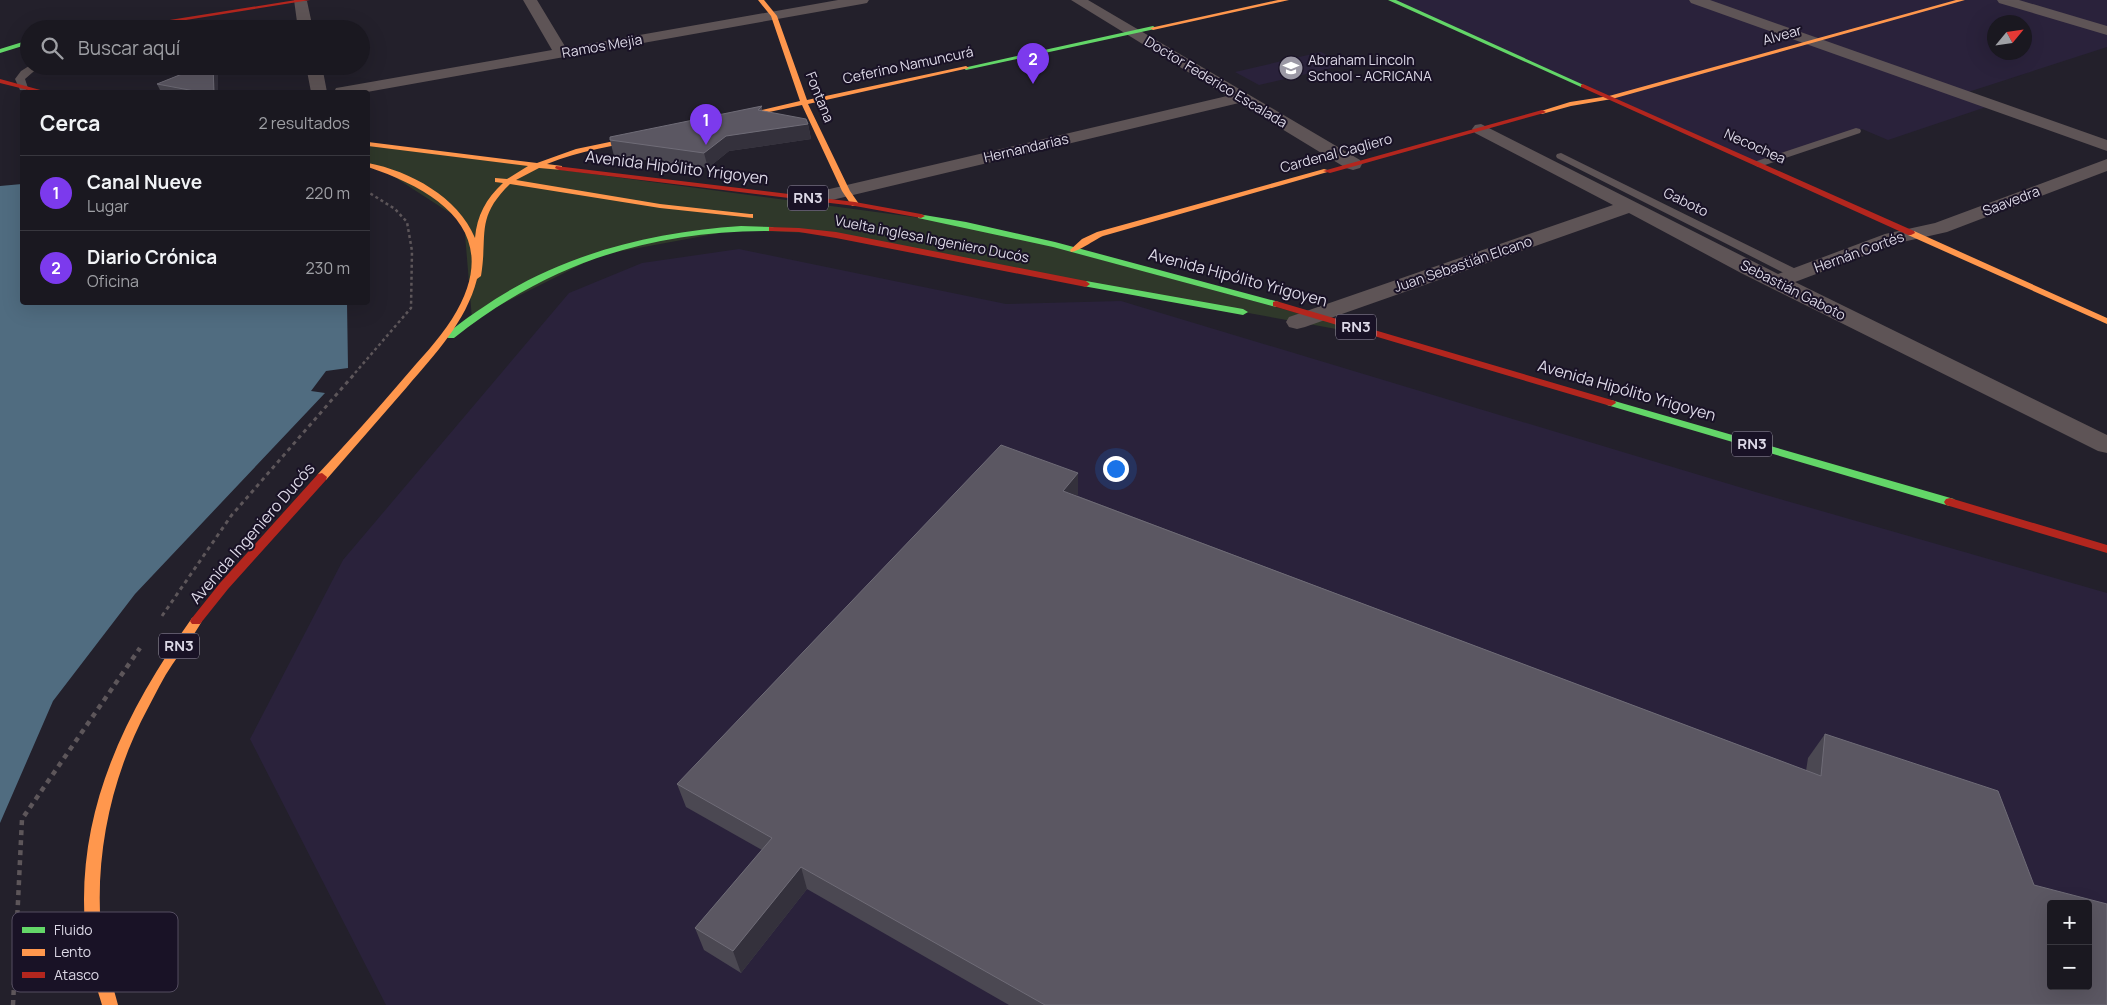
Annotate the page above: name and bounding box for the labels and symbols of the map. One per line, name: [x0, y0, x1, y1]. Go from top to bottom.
north arrow: [1987, 15, 2032, 60]
street label: Alvear: [1760, 20, 1804, 49]
street label: Ramos Mejia: [560, 29, 644, 62]
street label: Doctor Federico Escalada: [1141, 31, 1291, 132]
street label: Ceferino Namuncurá: [841, 41, 975, 88]
pin: 2: [1017, 43, 1049, 84]
place label: Abraham Lincoln School - ACRICANA: [1308, 50, 1432, 85]
school or university icon: Abraham Lincoln School - ACRICANA: [1278, 55, 1304, 81]
street label: Fontana: [802, 69, 839, 125]
pin: 1: [690, 104, 722, 145]
street label: Necochea: [1721, 124, 1789, 168]
street label: Cardenal Cagliero: [1278, 128, 1394, 177]
street label: Hernandarias: [982, 129, 1070, 167]
street label: Avenida Hipólito Yrigoyen: [584, 145, 770, 189]
street label: Saavedra: [1980, 181, 2042, 220]
street label: Gaboto: [1661, 183, 1712, 221]
road number: RN3: [788, 186, 828, 210]
street label: Vuelta inglesa Ingeniero Ducós: [833, 210, 1031, 267]
street label: Hernán Cortés: [1811, 226, 1906, 277]
street label: Juan Sebastián Elcano: [1391, 231, 1534, 296]
street label: Avenida Hipólito Yrigoyen: [1146, 243, 1330, 311]
street label: Sebastián Gaboto: [1737, 255, 1849, 324]
road number: RN3: [1336, 314, 1376, 340]
street label: Avenida Hipólito Yrigoyen: [1535, 354, 1719, 426]
road number: RN3: [1732, 432, 1772, 456]
your location: [1103, 456, 1129, 482]
street label: Avenida Ingeniero Ducós: [184, 458, 320, 608]
road number: RN3: [159, 634, 199, 658]
legend: [12, 912, 178, 992]
text: Fluido: [54, 920, 92, 939]
text: Lento: [54, 942, 91, 961]
text: Atasco: [54, 965, 99, 984]

